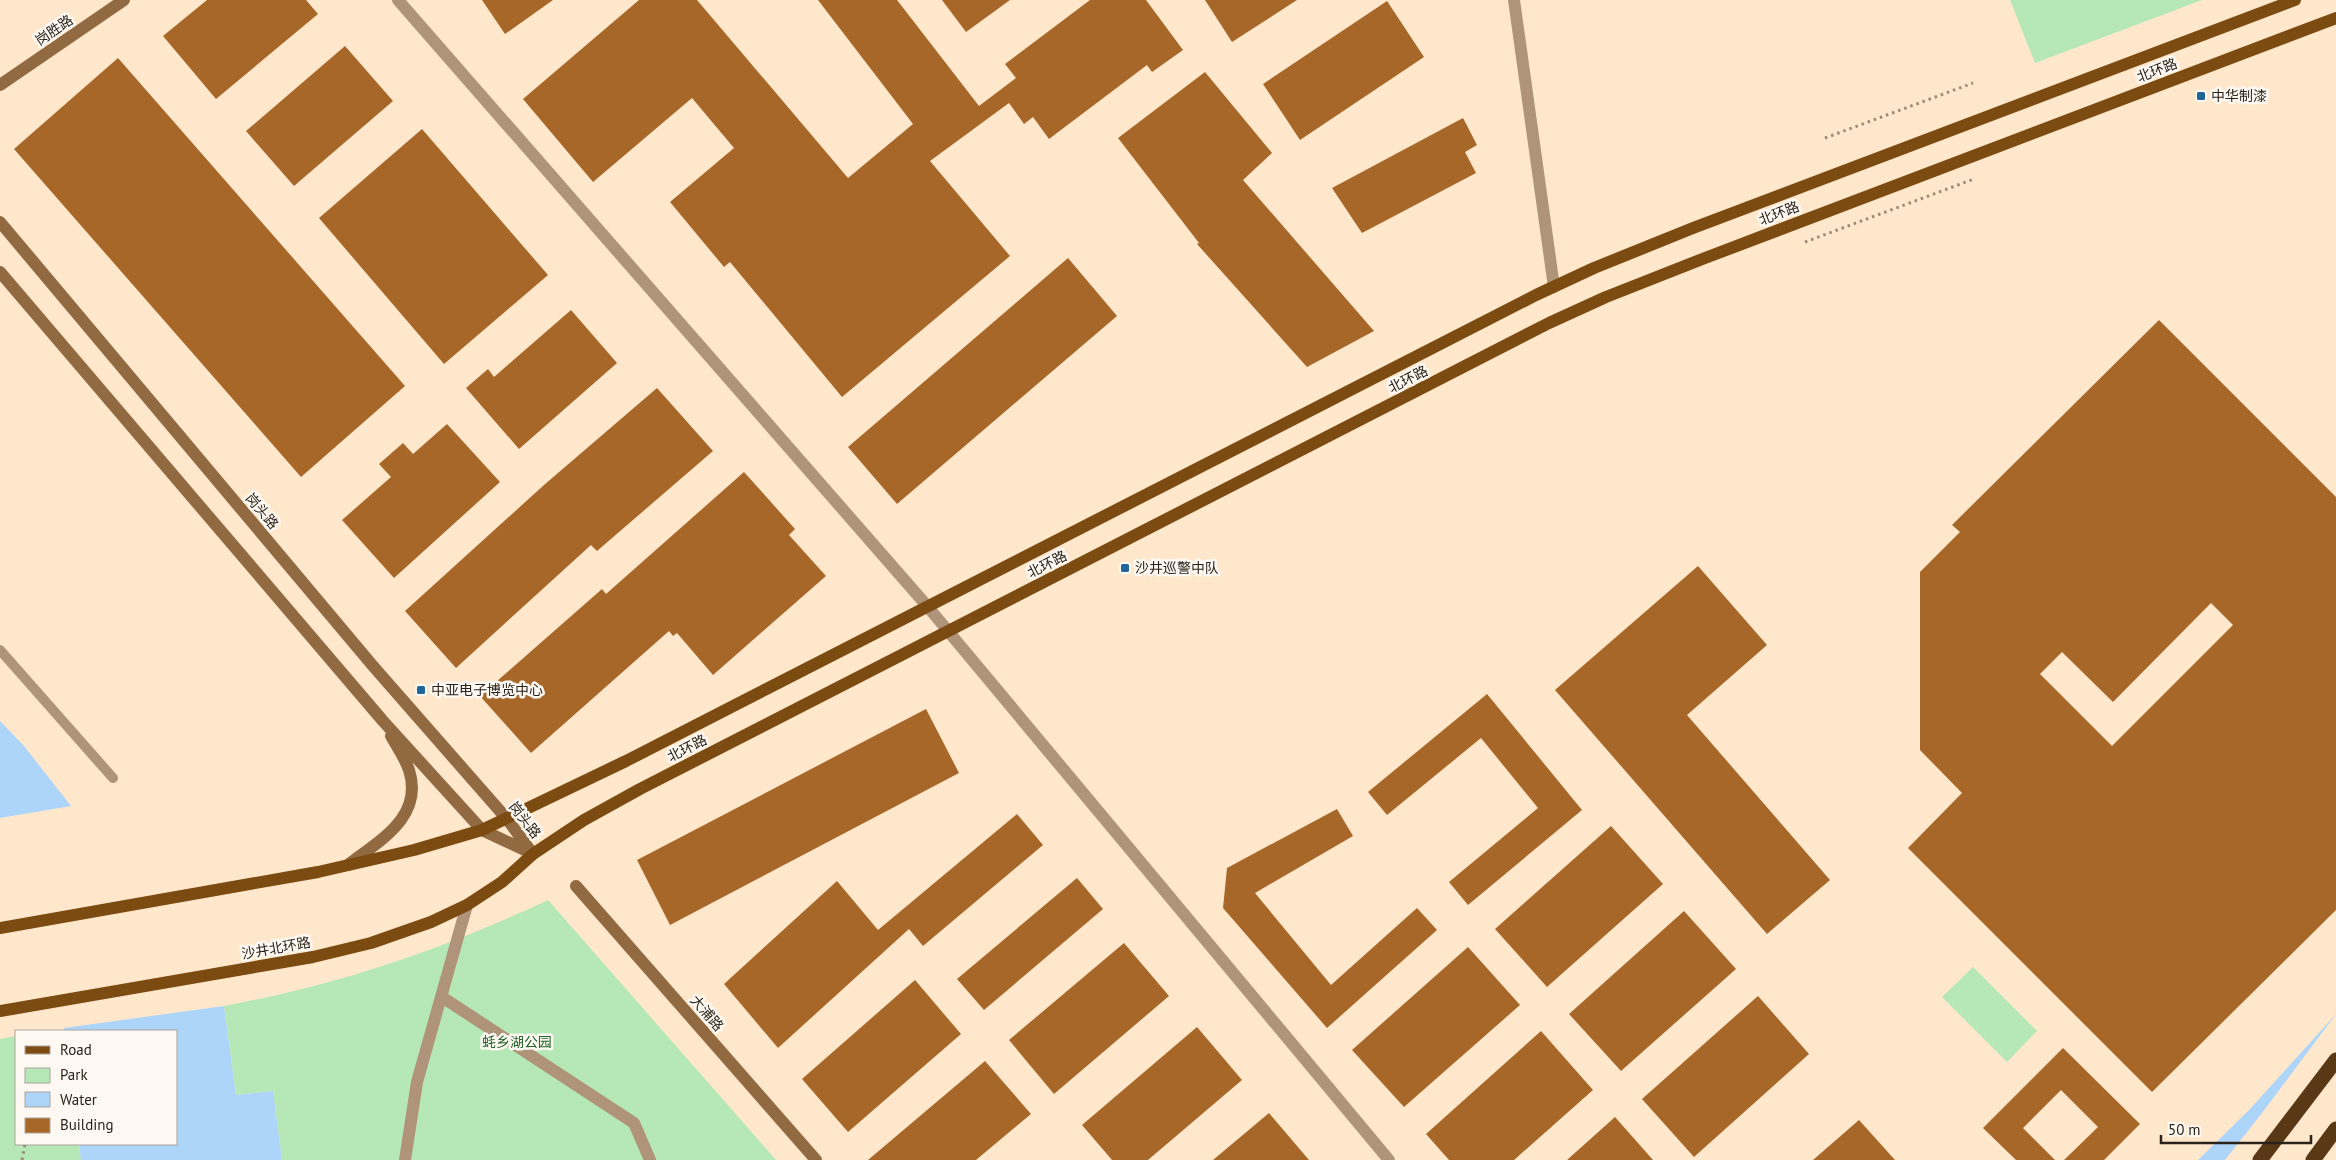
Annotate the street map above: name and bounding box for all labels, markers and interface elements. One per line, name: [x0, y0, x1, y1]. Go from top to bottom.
street label: 岗胜路: [32, 11, 76, 49]
street label: 北环路: [2134, 54, 2180, 86]
place label: 中华制漆: [2211, 87, 2267, 105]
marker: 中华制漆: [2195, 90, 2207, 102]
street label: 北环路: [1756, 197, 1802, 229]
street label: 北环路: [1385, 361, 1431, 397]
street label: 岗头路: [242, 489, 282, 533]
street label: 北环路: [1024, 546, 1070, 582]
place label: 沙井巡警中队: [1135, 559, 1219, 577]
marker: 沙井巡警中队: [1119, 562, 1131, 574]
place label: 中亚电子博览中心: [431, 681, 543, 699]
marker: 中亚电子博览中心: [415, 684, 427, 696]
street label: 北环路: [664, 730, 710, 766]
street label: 岗头路: [505, 798, 545, 842]
street label: 沙井北环路: [240, 933, 312, 963]
street label: 大浦路: [686, 991, 728, 1035]
legend: [15, 1030, 178, 1145]
park label: 蚝乡湖公园: [482, 1033, 552, 1051]
text: Road: [60, 1040, 92, 1059]
text: Park: [60, 1065, 88, 1084]
text: Water: [60, 1090, 97, 1109]
scale bar: [2161, 1112, 2311, 1144]
text: Building: [60, 1115, 114, 1134]
text: 50 m: [2168, 1120, 2201, 1139]

